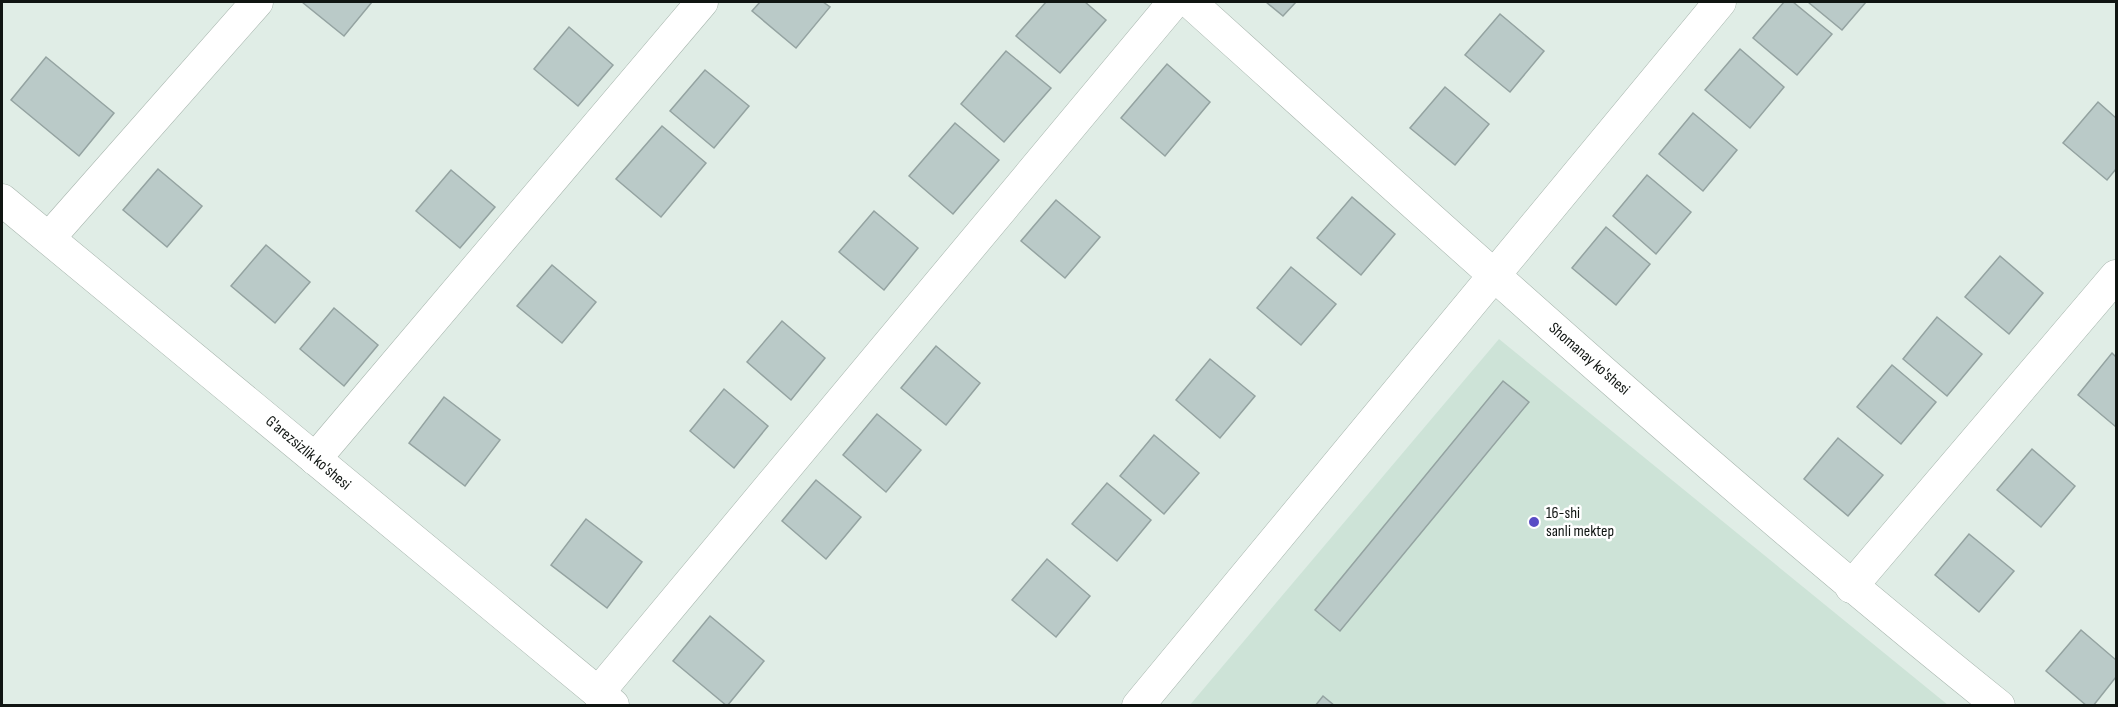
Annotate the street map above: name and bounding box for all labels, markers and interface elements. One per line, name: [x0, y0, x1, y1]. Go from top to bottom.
street label: Shomanay ko'shesi: [1545, 319, 1633, 399]
street label: G'arezsizlik ko'shesi: [262, 412, 354, 494]
place label: 16-shi sanli mektep: [1546, 504, 1614, 541]
marker: 16-shi sanli mektep: [1527, 515, 1541, 529]

